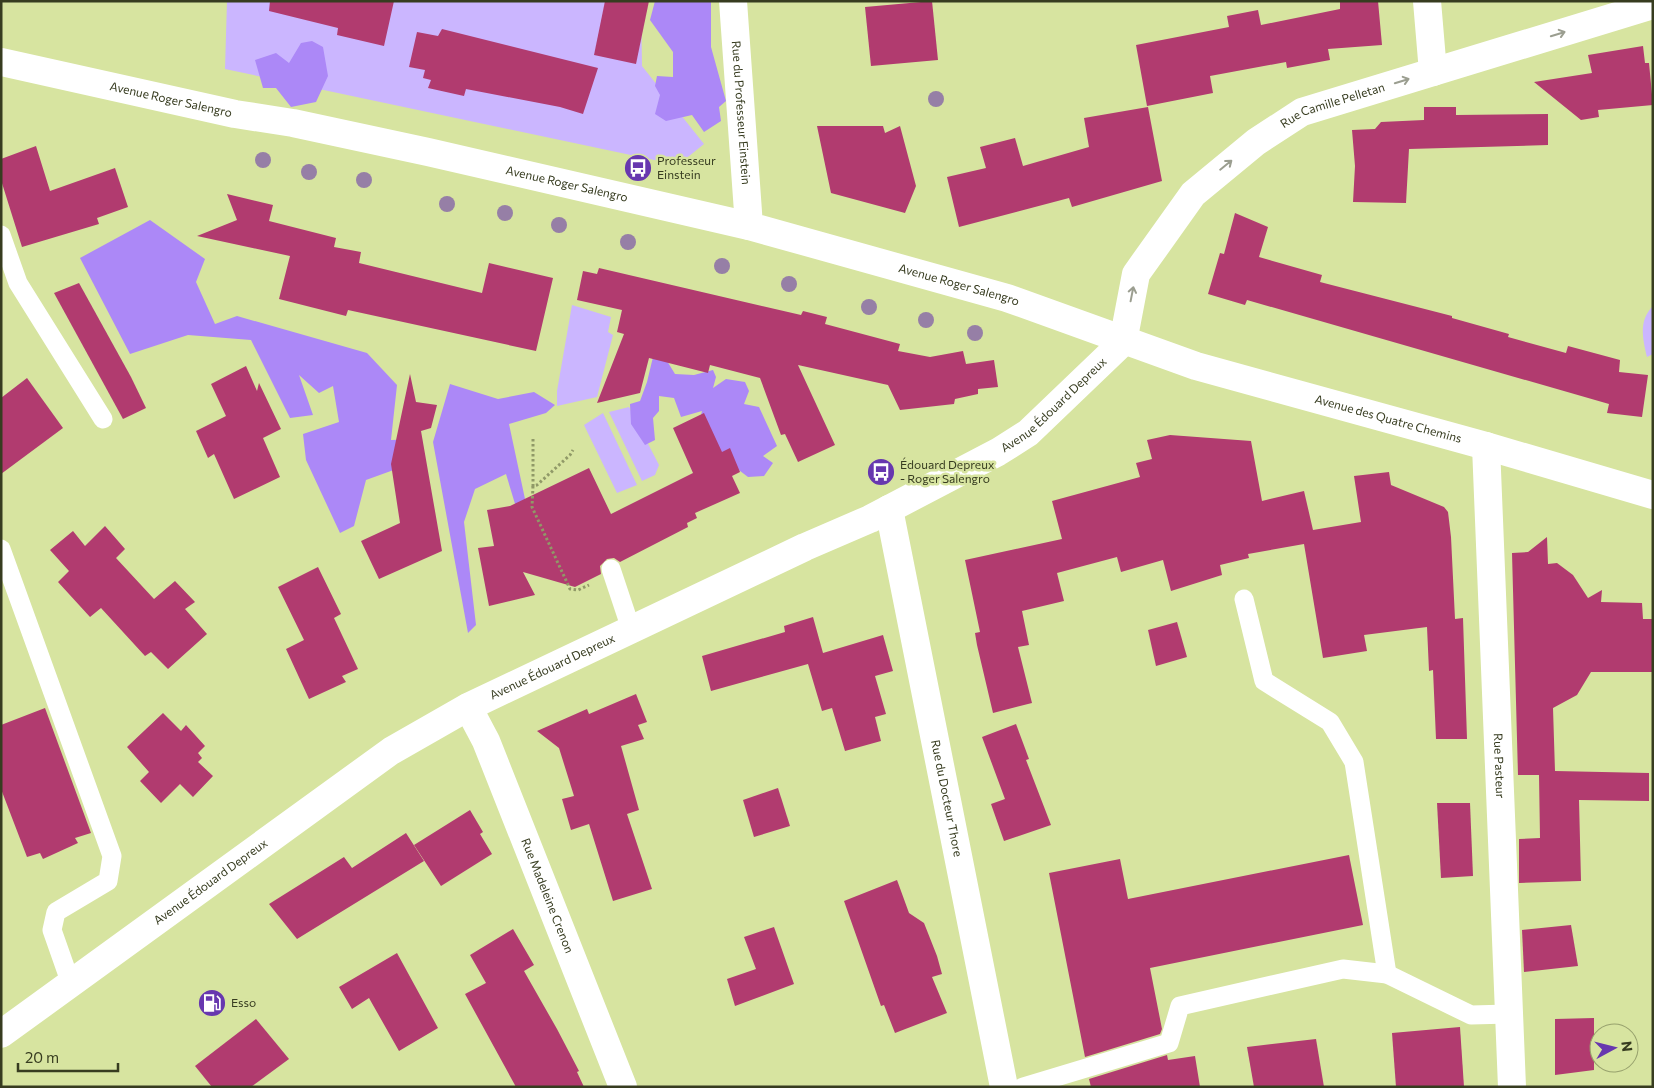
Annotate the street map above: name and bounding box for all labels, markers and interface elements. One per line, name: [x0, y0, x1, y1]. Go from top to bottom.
one-way arrow: [1549, 28, 1565, 38]
street label: Rue du Professeur Einstein: [730, 40, 754, 185]
one-way arrow: [1394, 76, 1410, 85]
street label: Avenue Roger Salengro: [109, 78, 234, 119]
street label: Rue Camille Pelletan: [1277, 79, 1386, 130]
bus stop icon: Professeur Einstein: [623, 153, 653, 183]
place label: Professeur Einstein: [657, 153, 716, 181]
one-way arrow: [1220, 160, 1233, 171]
street label: Avenue Roger Salengro: [505, 162, 630, 204]
street label: Avenue Roger Salengro: [897, 260, 1022, 308]
one-way arrow: [1128, 286, 1138, 302]
street label: Avenue Édouard Depreux: [998, 353, 1109, 455]
street label: Avenue des Quatre Chemins: [1313, 391, 1464, 445]
bus stop icon: Édouard Depreux - Roger Salengro: [866, 457, 896, 487]
place label: Édouard Depreux - Roger Salengro: [900, 457, 995, 485]
street label: Avenue Édouard Depreux: [487, 630, 617, 702]
street label: Rue Pasteur: [1492, 733, 1508, 799]
street label: Rue du Docteur Thore: [929, 738, 966, 858]
street label: Avenue Édouard Depreux: [151, 835, 270, 927]
street label: Rue Madeleine Crenon: [519, 836, 577, 955]
fuel station icon: Esso: [197, 988, 227, 1018]
place label: Esso: [231, 995, 256, 1009]
north arrow: [1589, 1023, 1639, 1073]
scale bar: [18, 1040, 118, 1072]
text: N: [1618, 1040, 1636, 1053]
text: 20 m: [25, 1048, 59, 1066]

